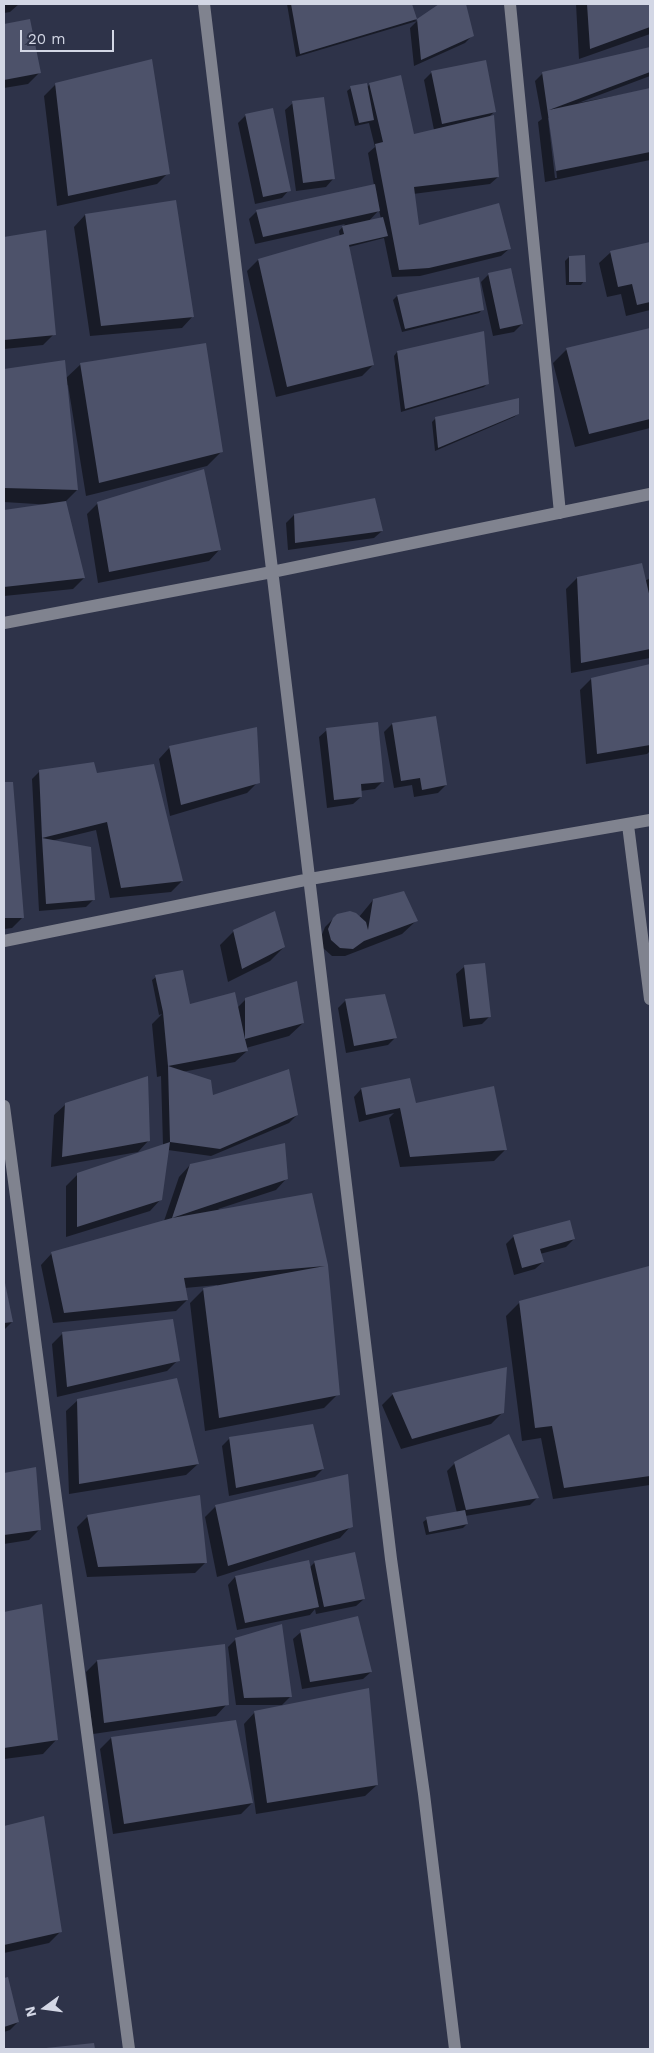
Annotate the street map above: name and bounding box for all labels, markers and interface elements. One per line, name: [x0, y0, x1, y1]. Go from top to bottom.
scale bar: [22, 20, 116, 52]
text: 20 m: [28, 30, 66, 48]
north arrow: [20, 1983, 70, 2033]
text: N: [21, 2005, 39, 2019]

